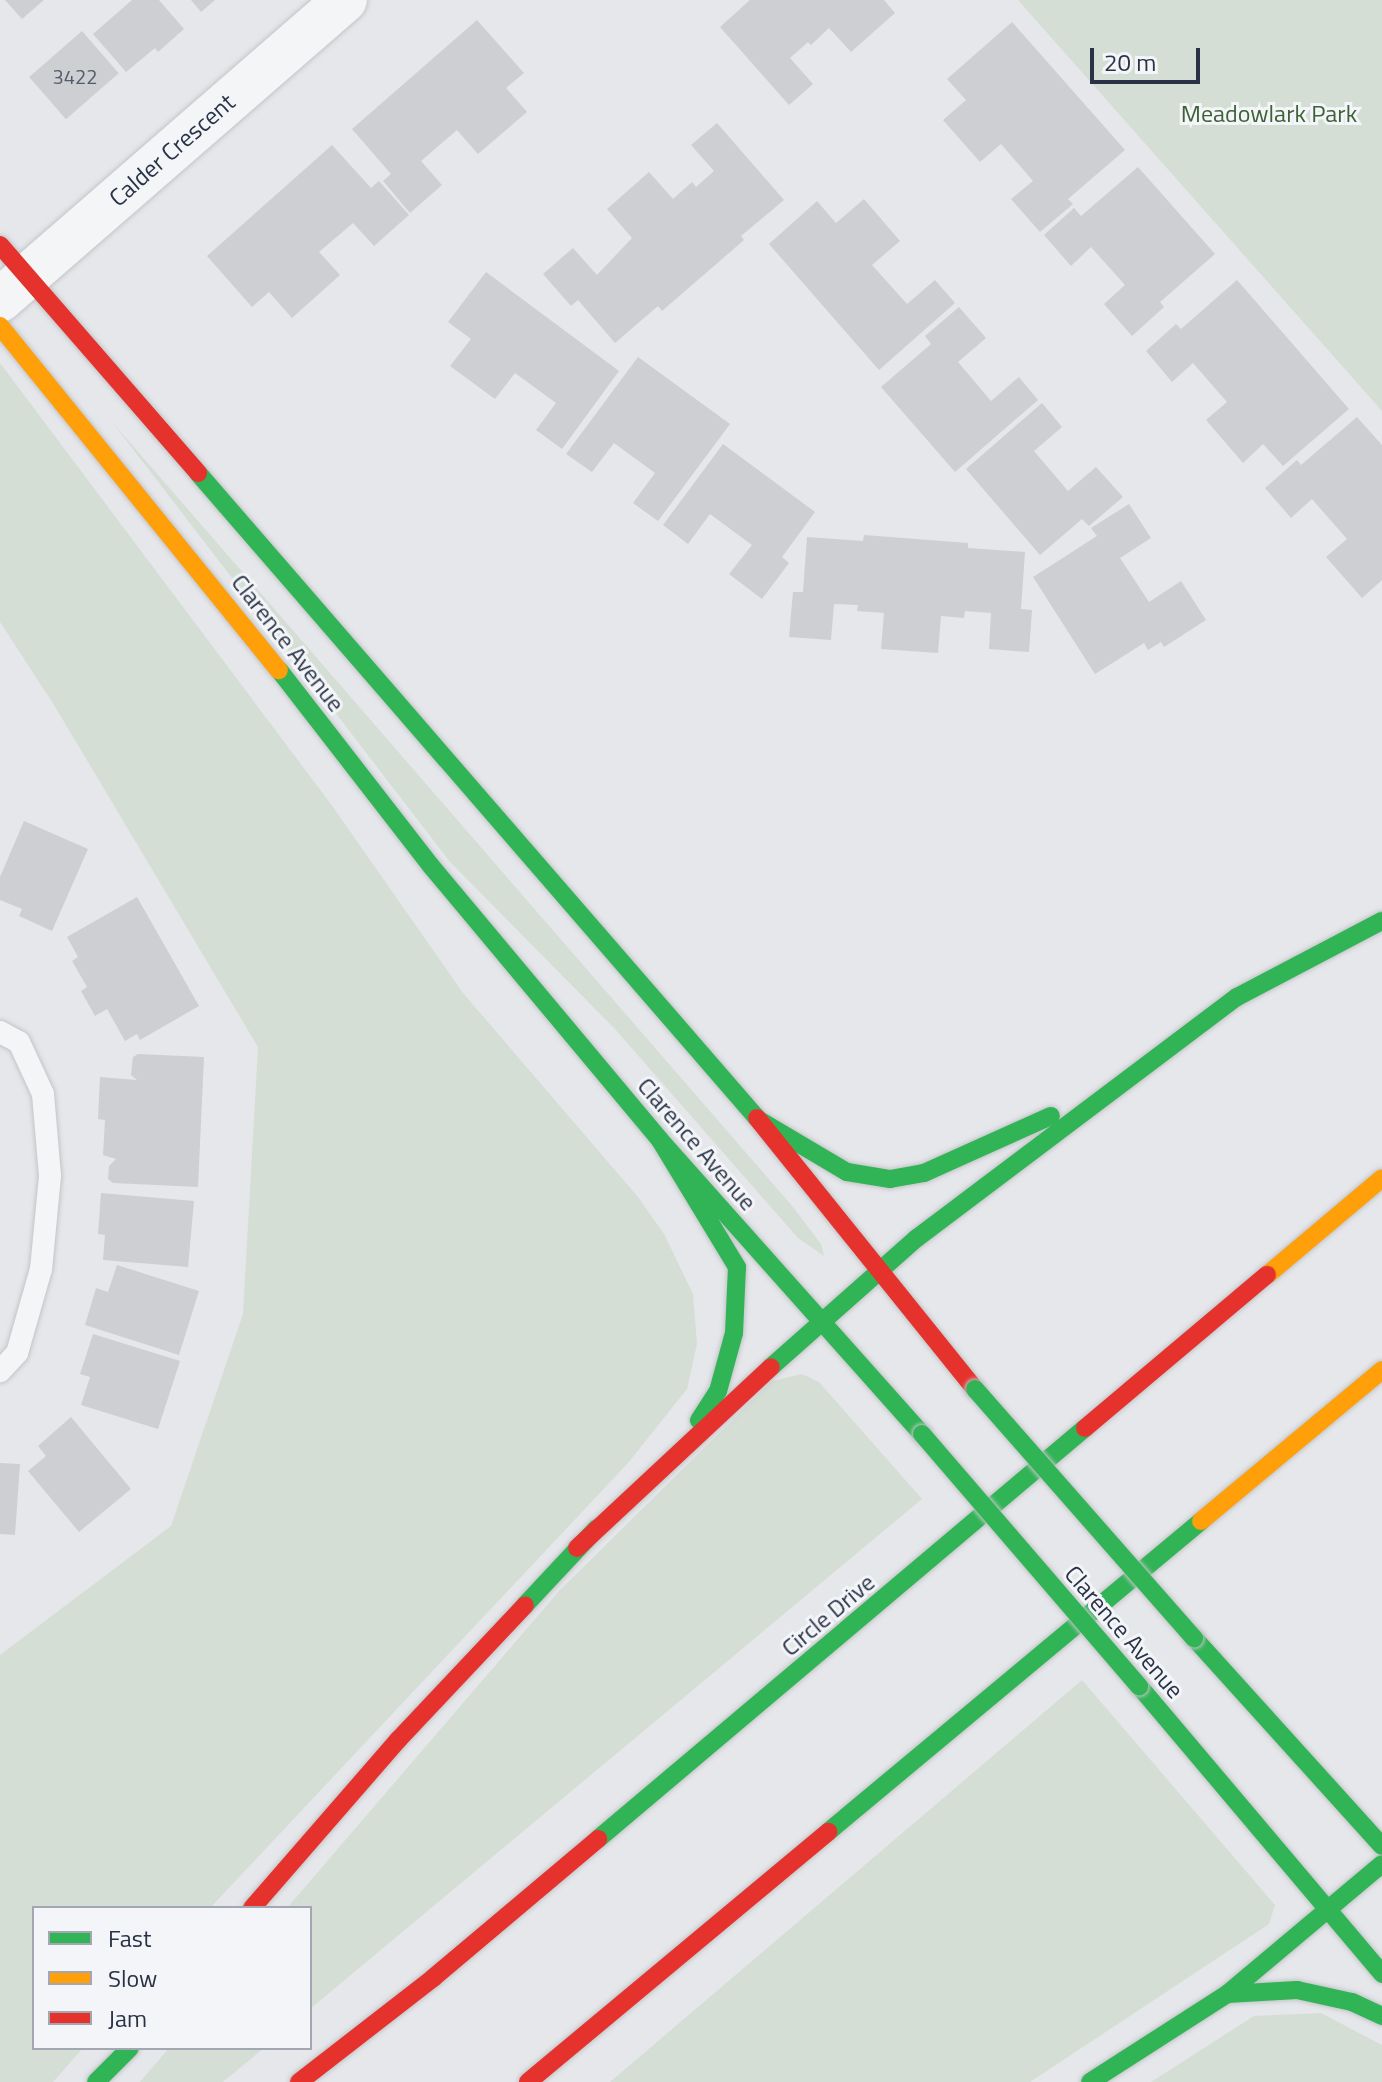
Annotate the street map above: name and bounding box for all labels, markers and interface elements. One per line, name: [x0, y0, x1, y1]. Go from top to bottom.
scale bar: [1094, 32, 1204, 82]
text: 20 m: [1104, 44, 1156, 80]
house number: 3422: [53, 64, 97, 88]
street label: Calder Crescent: [103, 88, 241, 212]
park label: Meadowlark Park: [1181, 100, 1357, 128]
street label: Clarence Avenue: [225, 569, 351, 717]
street label: Clarence Avenue: [632, 1072, 762, 1216]
street label: Clarence Avenue: [1059, 1560, 1189, 1704]
street label: Circle Drive: [776, 1568, 880, 1662]
legend: [32, 1906, 312, 2050]
text: Fast: [108, 1920, 151, 1956]
text: Slow: [108, 1960, 157, 1996]
text: Jam: [108, 2000, 147, 2036]

